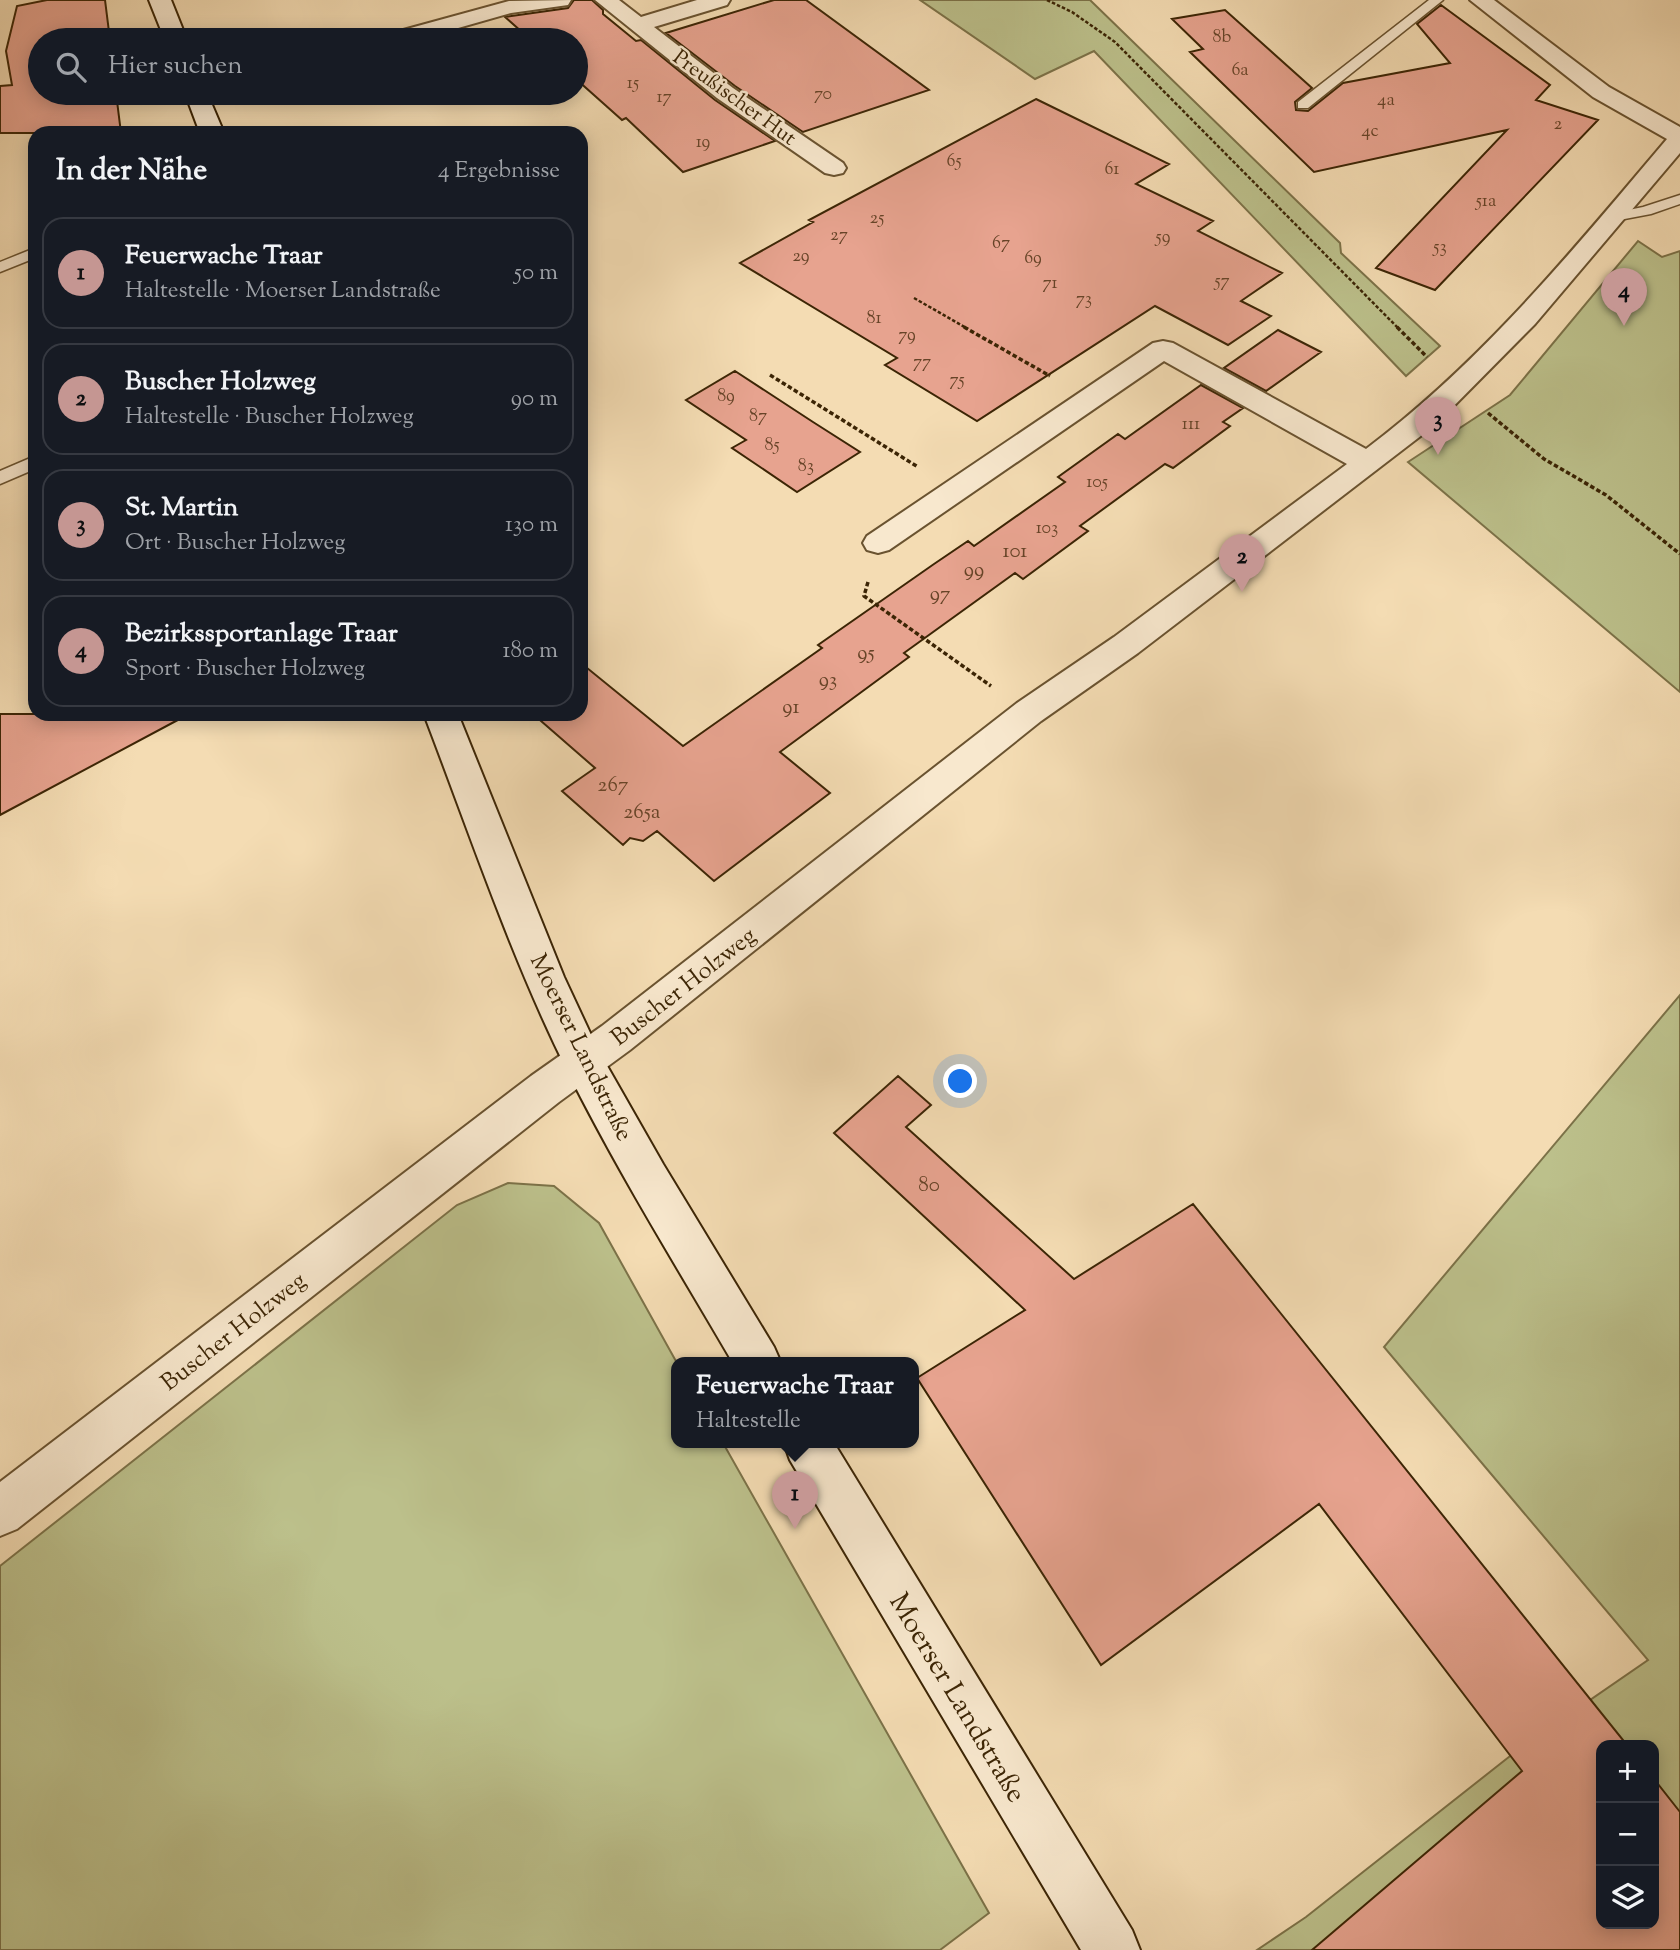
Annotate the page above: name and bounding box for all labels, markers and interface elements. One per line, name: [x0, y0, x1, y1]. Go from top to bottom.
house number: 8b: [1213, 25, 1232, 51]
search box: [28, 28, 588, 105]
street label: Preußischer Hut: [666, 44, 802, 154]
icon: search: [52, 48, 90, 86]
text: Hier suchen: [108, 48, 243, 85]
house number: 6a: [1231, 58, 1249, 84]
house number: 15: [627, 71, 639, 97]
house number: 70: [814, 82, 832, 108]
house number: 17: [656, 85, 672, 111]
house number: 4a: [1377, 88, 1395, 114]
house number: 2: [1554, 112, 1563, 138]
house number: 4c: [1361, 119, 1379, 145]
house number: 19: [696, 130, 711, 156]
house number: 65: [946, 149, 962, 175]
text: In der Nähe: [56, 150, 207, 193]
text: 4 Ergebnisse: [438, 155, 560, 188]
house number: 61: [1105, 157, 1119, 183]
house number: 51a: [1475, 189, 1496, 215]
house number: 25: [870, 206, 884, 232]
house number: 27: [830, 223, 848, 249]
house number: 59: [1155, 225, 1171, 251]
house number: 67: [992, 231, 1010, 257]
house number: 53: [1432, 235, 1447, 261]
text: Feuerwache Traar: [125, 238, 322, 275]
house number: 29: [792, 244, 810, 270]
house number: 69: [1024, 246, 1042, 272]
text: 1: [77, 257, 85, 290]
text: 50 m: [514, 257, 558, 290]
pin: 4: [1601, 268, 1647, 326]
house number: 57: [1213, 269, 1230, 295]
house number: 71: [1042, 271, 1058, 297]
text: Haltestelle · Moerser Landstraße: [125, 275, 441, 308]
house number: 73: [1076, 287, 1092, 313]
house number: 81: [866, 306, 882, 332]
house number: 79: [898, 323, 916, 349]
house number: 77: [913, 350, 931, 376]
text: Buscher Holzweg: [125, 364, 316, 401]
house number: 75: [949, 368, 965, 394]
text: 2: [76, 383, 86, 416]
text: 90 m: [511, 383, 558, 416]
house number: 89: [717, 384, 735, 410]
pin: 3: [1415, 397, 1461, 455]
text: Haltestelle · Buscher Holzweg: [125, 401, 414, 434]
house number: 87: [749, 404, 767, 430]
house number: 111: [1182, 412, 1200, 438]
house number: 85: [764, 433, 780, 459]
house number: 83: [798, 454, 814, 480]
house number: 105: [1086, 470, 1108, 496]
text: St. Martin: [125, 490, 238, 527]
text: 3: [76, 509, 86, 542]
text: 130 m: [505, 509, 558, 542]
house number: 103: [1036, 516, 1058, 542]
text: Ort · Buscher Holzweg: [125, 527, 346, 560]
pin: 2: [1219, 534, 1265, 592]
house number: 101: [1003, 537, 1027, 567]
house number: 99: [964, 556, 984, 586]
house number: 97: [930, 580, 951, 610]
text: Bezirkssportanlage Traar: [125, 616, 398, 653]
text: 4: [75, 635, 87, 668]
text: 180 m: [503, 635, 558, 668]
house number: 95: [857, 639, 875, 669]
text: Sport · Buscher Holzweg: [125, 653, 365, 686]
house number: 93: [819, 666, 837, 696]
house number: 91: [782, 693, 800, 723]
house number: 267: [598, 771, 629, 801]
house number: 265a: [623, 798, 661, 828]
street label: Buscher Holzweg: [604, 920, 764, 1055]
street label: Moerser Landstraße: [520, 949, 640, 1147]
your location: [943, 1064, 977, 1098]
house number: 80: [918, 1171, 940, 1201]
street label: Buscher Holzweg: [154, 1265, 314, 1400]
popup: [671, 1357, 919, 1448]
text: Feuerwache Traar: [696, 1368, 894, 1405]
text: Haltestelle: [696, 1405, 801, 1438]
pin: 1: [772, 1471, 818, 1529]
street label: Moerser Landstraße: [878, 1586, 1035, 1811]
map controls: [1596, 1740, 1659, 1929]
button: +: [1596, 1740, 1659, 1803]
button: −: [1596, 1803, 1659, 1866]
button: layers: [1596, 1866, 1659, 1929]

